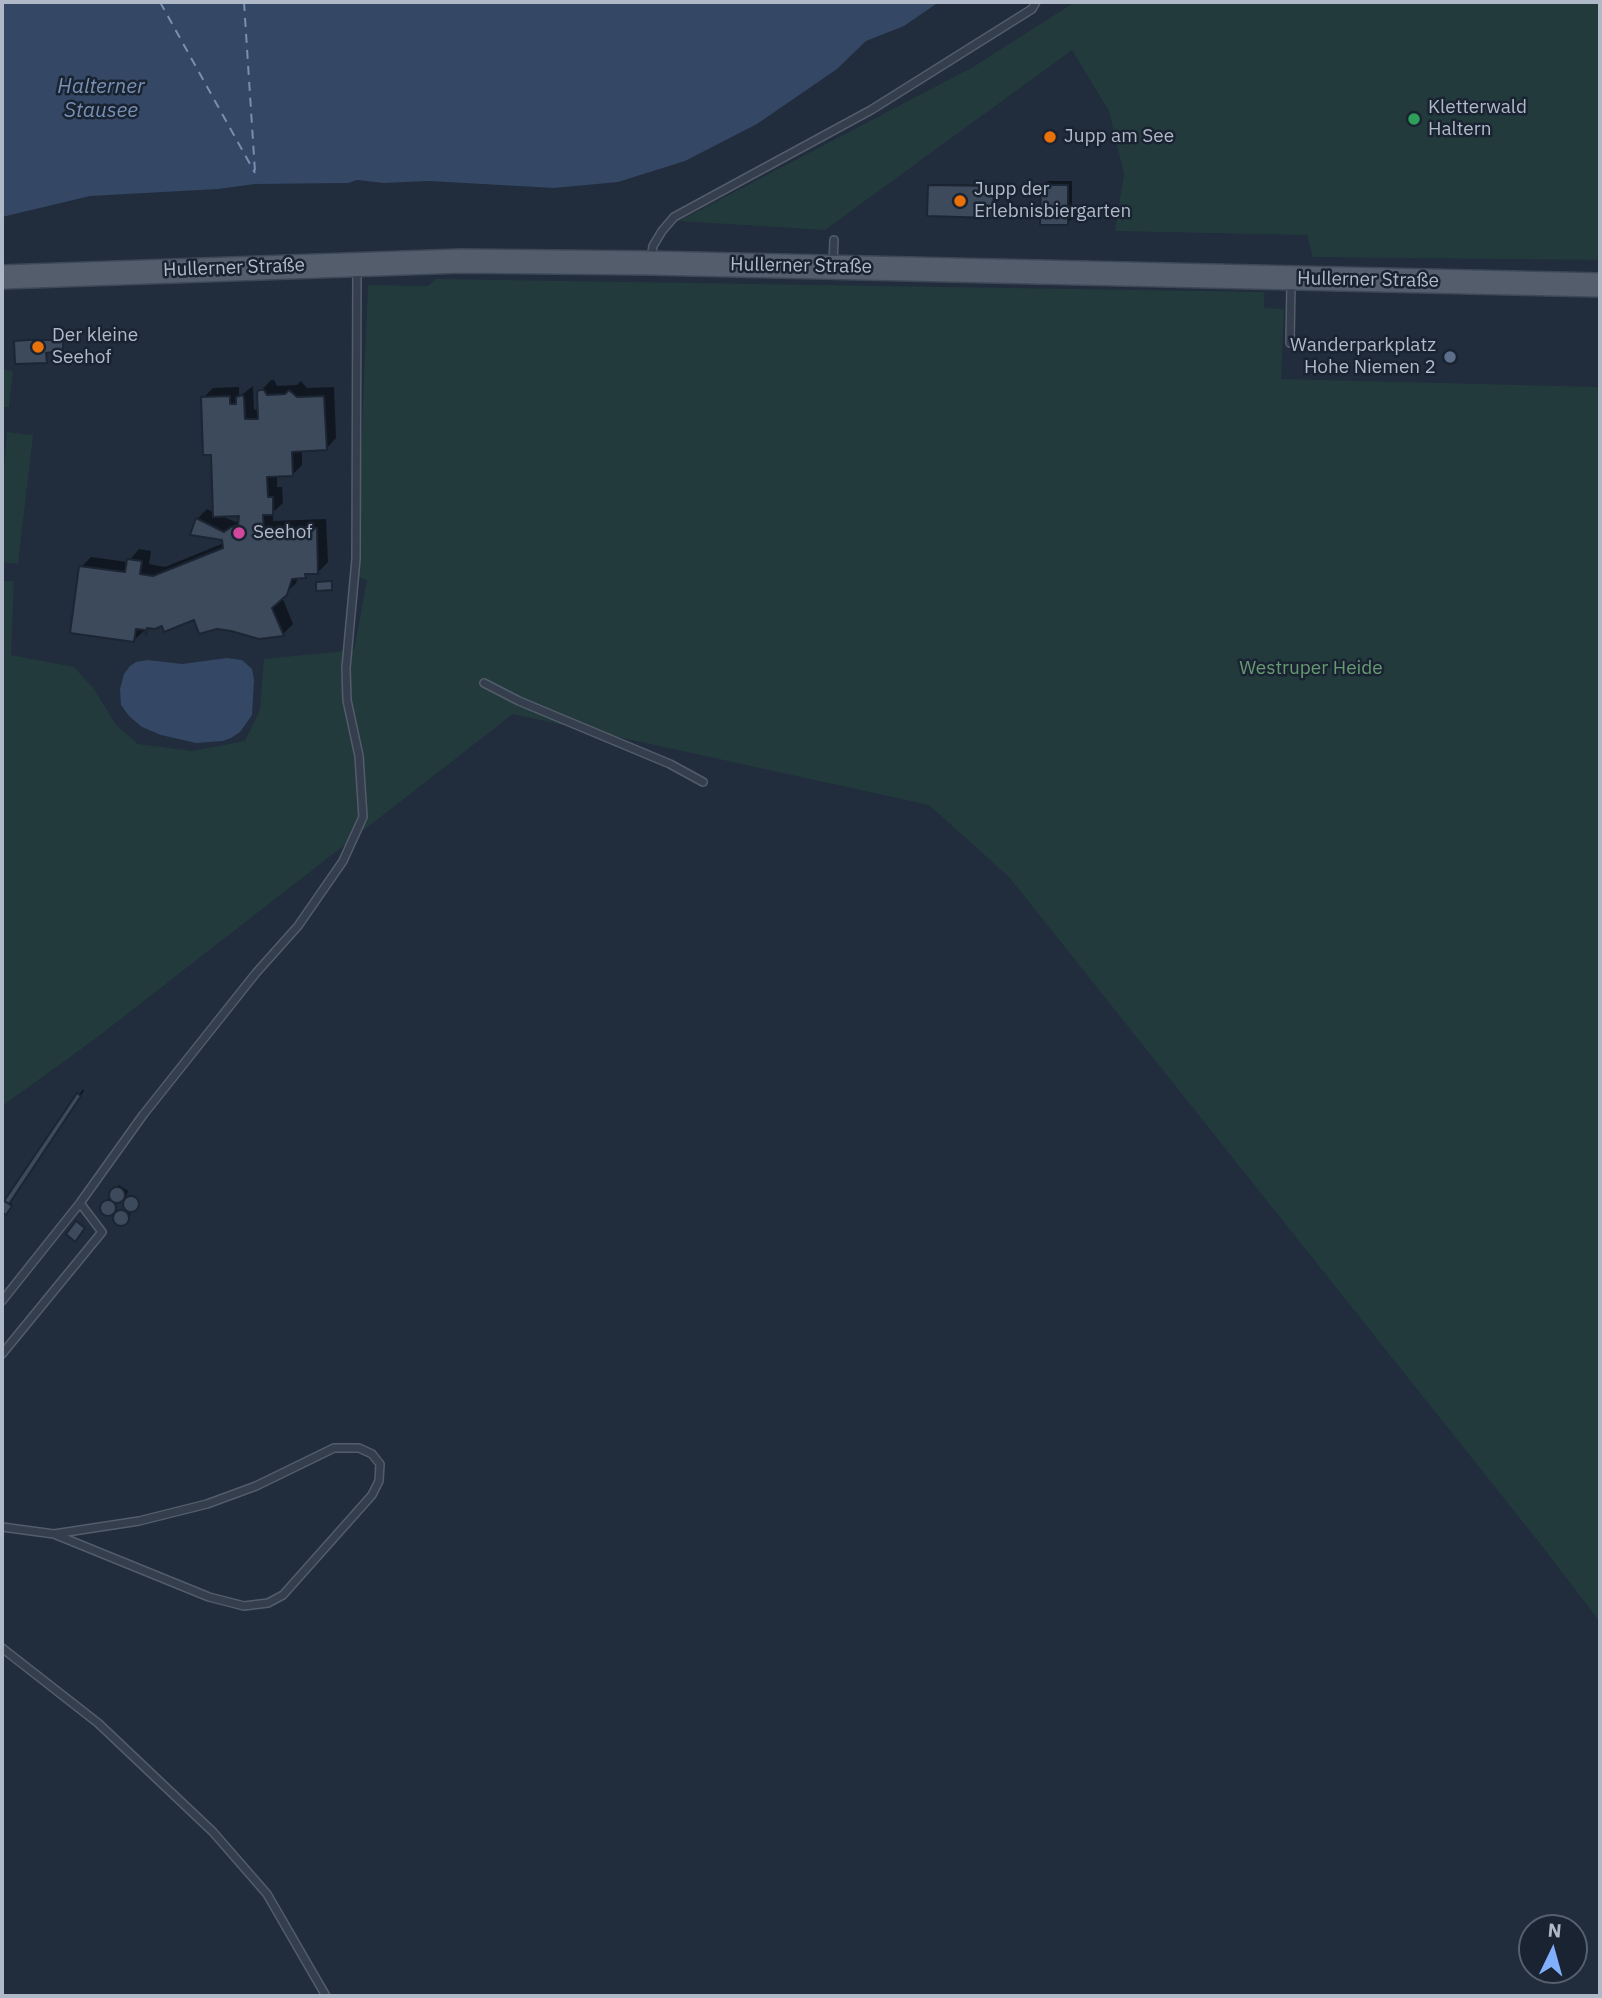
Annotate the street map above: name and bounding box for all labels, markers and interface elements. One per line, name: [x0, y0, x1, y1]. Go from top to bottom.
water label: Halterner Stausee: [57, 74, 145, 124]
place label: Kletterwald Haltern: [1428, 97, 1527, 141]
marker: Kletterwald Haltern: [1406, 111, 1422, 127]
place label: Jupp am See: [1064, 126, 1174, 148]
marker: Jupp am See: [1042, 129, 1058, 145]
place label: Jupp der Erlebnisbiergarten: [974, 179, 1131, 223]
marker: Jupp der Erlebnisbiergarten: [952, 193, 968, 209]
street label: Hullerner Straße: [730, 253, 872, 279]
street label: Hullerner Straße: [163, 254, 305, 282]
street label: Hullerner Straße: [1297, 267, 1439, 293]
place label: Der kleine Seehof: [52, 325, 138, 369]
place label: Wanderparkplatz Hohe Niemen 2: [1290, 335, 1436, 379]
marker: Der kleine Seehof: [30, 339, 46, 355]
marker: Wanderparkplatz Hohe Niemen 2: [1442, 349, 1458, 365]
place label: Seehof: [253, 522, 312, 544]
marker: Seehof: [231, 525, 247, 541]
park label: Westruper Heide: [1239, 658, 1383, 680]
north arrow: [1518, 1914, 1588, 1984]
text: N: [1547, 1918, 1563, 1943]

